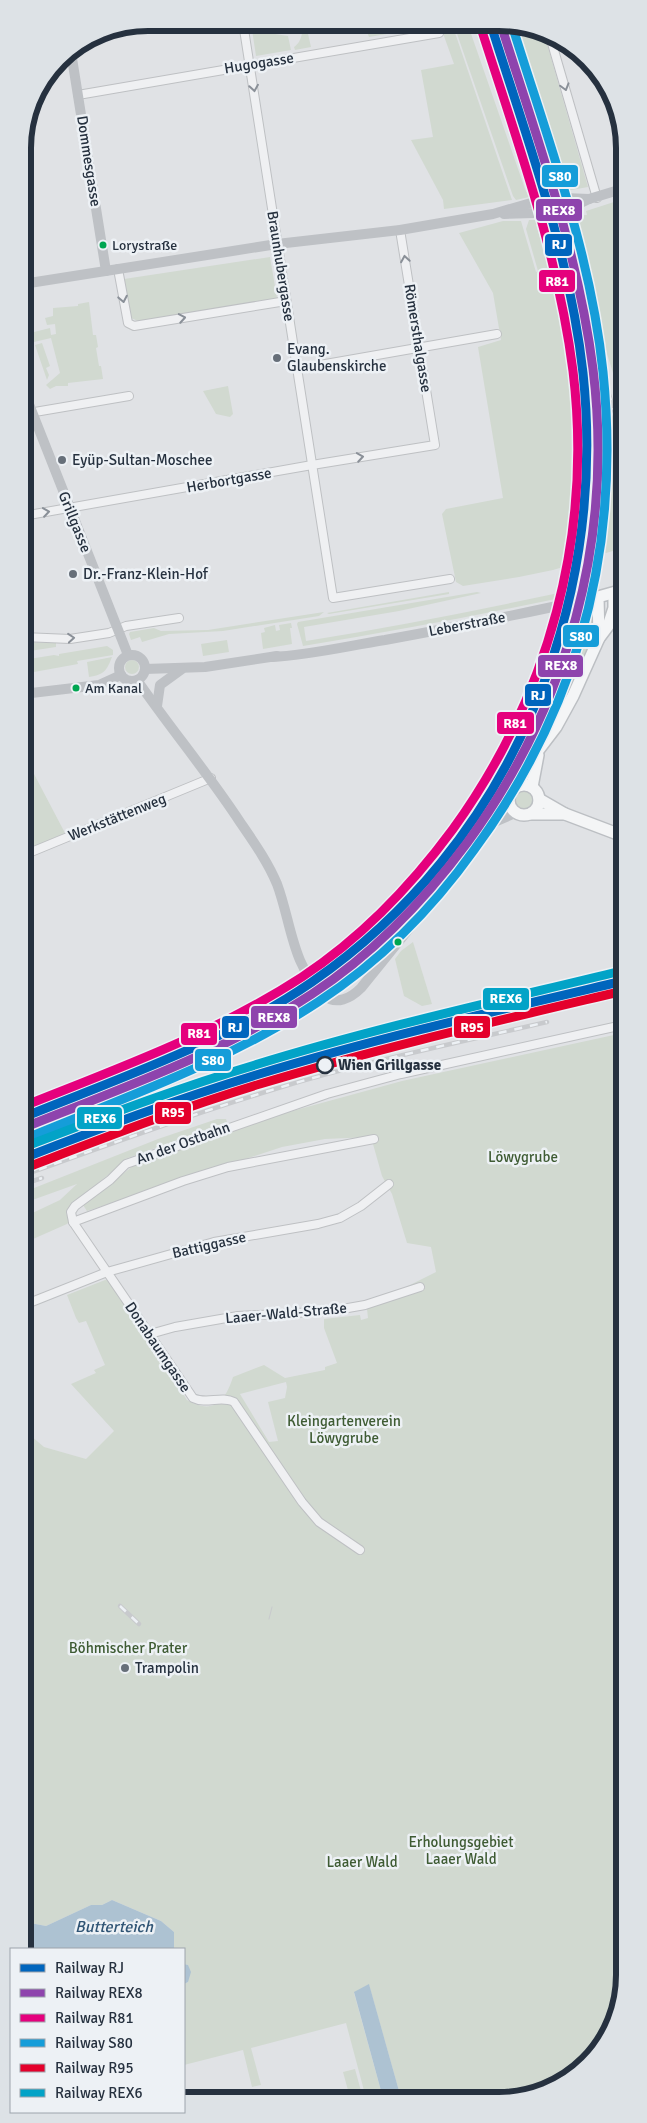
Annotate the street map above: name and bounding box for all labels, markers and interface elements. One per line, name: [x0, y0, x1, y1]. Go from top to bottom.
street label: Hugogasse: [223, 49, 295, 77]
one-way arrow: [559, 82, 569, 90]
one-way arrow: [248, 85, 259, 93]
street label: Dommesgasse: [73, 114, 105, 208]
line badge: S80: [541, 164, 579, 188]
text: S80: [549, 168, 572, 185]
line badge: REX8: [535, 198, 583, 222]
text: REX8: [543, 202, 576, 219]
street label: Braunhubergasse: [263, 209, 299, 323]
line badge: RJ: [544, 233, 573, 257]
text: RJ: [551, 236, 567, 253]
place label: Lorystraße: [112, 237, 177, 254]
marker: Lorystraße: [98, 240, 108, 250]
one-way arrow: [401, 255, 411, 263]
line badge: R81: [538, 269, 576, 293]
text: R81: [545, 273, 569, 290]
street label: Römersthalgasse: [401, 282, 435, 394]
one-way arrow: [118, 295, 128, 304]
one-way arrow: [178, 313, 186, 324]
place label: Evang. Glaubenskirche: [287, 340, 387, 375]
marker: Evang. Glaubenskirche: [271, 352, 283, 364]
place label: Eyüp-Sultan-Moschee: [72, 451, 212, 469]
one-way arrow: [356, 453, 364, 463]
marker: Eyüp-Sultan-Moschee: [56, 454, 68, 466]
street label: Herbortgasse: [185, 464, 273, 496]
street label: Grillgasse: [55, 489, 95, 555]
one-way arrow: [42, 508, 51, 518]
place label: Dr.-Franz-Klein-Hof: [83, 565, 209, 583]
marker: Dr.-Franz-Klein-Hof: [67, 568, 79, 580]
street label: Leberstraße: [427, 608, 507, 640]
line badge: S80: [562, 624, 600, 648]
text: S80: [570, 628, 593, 645]
one-way arrow: [68, 633, 76, 644]
line badge: REX8: [537, 654, 584, 678]
text: REX8: [545, 657, 578, 674]
place label: Am Kanal: [85, 680, 142, 697]
marker: Am Kanal: [71, 683, 81, 693]
line badge: RJ: [524, 683, 552, 707]
text: RJ: [530, 687, 546, 704]
line badge: R81: [496, 711, 535, 735]
text: R81: [503, 715, 527, 732]
street label: Werkstättenweg: [65, 789, 169, 845]
unlabelled marker: [393, 937, 403, 947]
line badge: REX6: [482, 987, 530, 1011]
text: REX6: [490, 990, 523, 1007]
line badge: REX8: [250, 1005, 298, 1029]
text: REX8: [258, 1009, 291, 1026]
line badge: RJ: [221, 1015, 250, 1039]
line badge: R95: [453, 1015, 491, 1039]
text: RJ: [227, 1019, 243, 1036]
text: R95: [460, 1019, 484, 1036]
line badge: R81: [180, 1022, 218, 1046]
text: R81: [187, 1025, 211, 1042]
line badge: S80: [194, 1048, 232, 1072]
text: S80: [202, 1052, 225, 1069]
marker: Wien Grillgasse: [316, 1056, 334, 1074]
place label: Wien Grillgasse: [338, 1056, 441, 1074]
line badge: R95: [154, 1101, 192, 1125]
text: R95: [161, 1104, 185, 1121]
line badge: REX6: [76, 1106, 123, 1130]
text: REX6: [84, 1110, 117, 1127]
street label: An der Ostbahn: [134, 1118, 232, 1168]
park label: Löwygrube: [488, 1148, 558, 1166]
street label: Battiggasse: [170, 1228, 248, 1262]
street label: Donabaumgasse: [121, 1298, 195, 1396]
street label: Laaer-Wald-Straße: [224, 1299, 348, 1327]
park label: Kleingartenverein Löwygrube: [287, 1412, 401, 1447]
park label: Böhmischer Prater: [69, 1639, 188, 1657]
place label: Trampolin: [135, 1659, 199, 1677]
marker: Trampolin: [119, 1662, 131, 1674]
park label: Erholungsgebiet Laaer Wald: [408, 1833, 514, 1868]
park label: Laaer Wald: [326, 1853, 398, 1871]
water label: Butterteich: [75, 1917, 154, 1937]
legend: [10, 1948, 185, 2113]
text: Railway RJ: [55, 1959, 124, 1977]
text: Railway REX8: [55, 1984, 143, 2002]
text: Railway R81: [55, 2009, 134, 2027]
text: Railway S80: [55, 2034, 133, 2052]
text: Railway R95: [55, 2059, 134, 2077]
text: Railway REX6: [55, 2084, 143, 2102]

